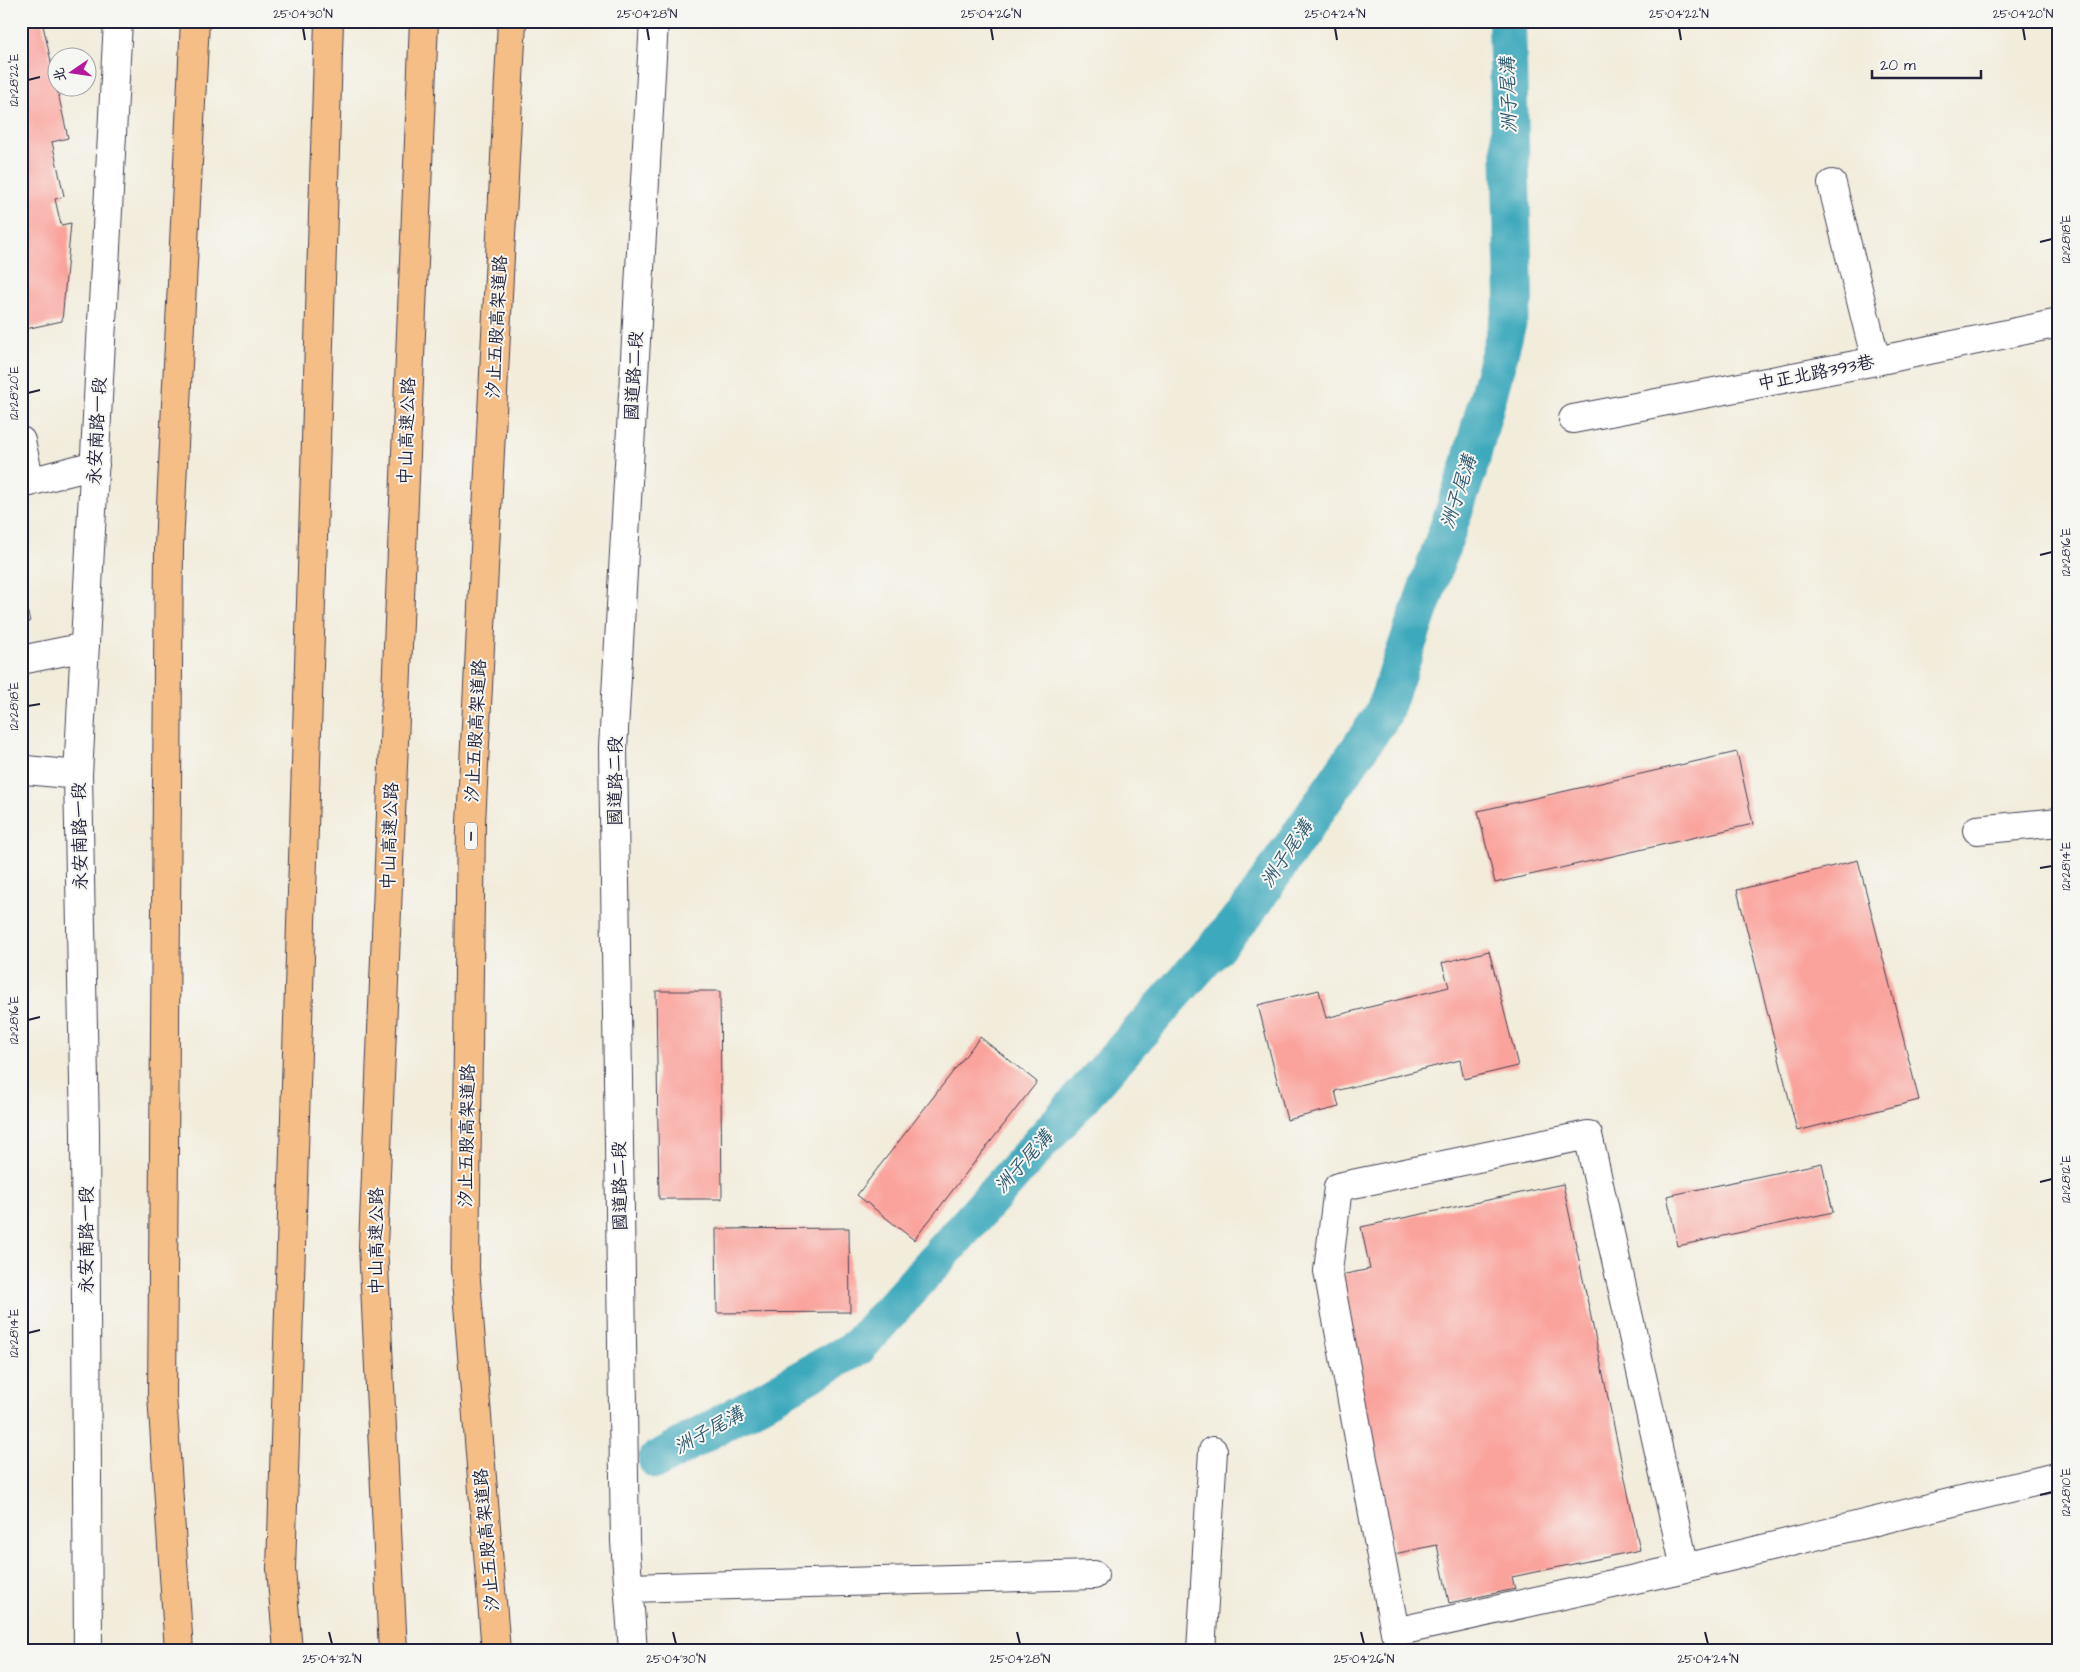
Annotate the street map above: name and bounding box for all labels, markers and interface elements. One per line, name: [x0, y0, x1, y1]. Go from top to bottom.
text: 25°04'30"N: [273, 6, 333, 23]
text: 25°04'28"N: [617, 6, 678, 23]
text: 25°04'26"N: [961, 6, 1022, 23]
text: 25°04'24"N: [1304, 6, 1366, 23]
text: 25°04'22"N: [1649, 6, 1709, 23]
text: 25°04'20"N: [1993, 6, 2054, 23]
north arrow: [48, 48, 98, 98]
scale bar: [1872, 48, 1981, 80]
text: 121°28'22"E: [6, 54, 23, 106]
water label: 洲子尾溝: [1494, 55, 1524, 133]
text: 20 m: [1880, 55, 1916, 76]
text: 北: [49, 66, 72, 84]
text: 121°28'18"E: [2058, 215, 2075, 263]
street label: 汐止五股高架道路: [481, 254, 513, 400]
street label: 國道路二段: [619, 330, 649, 422]
street label: 中正北路393巷: [1755, 349, 1877, 397]
text: 121°28'20"E: [6, 366, 23, 420]
street label: 永安南路一段: [82, 376, 112, 486]
street label: 中山高速公路: [393, 377, 421, 485]
water label: 洲子尾溝: [1434, 450, 1484, 532]
text: 121°28'16"E: [2058, 528, 2075, 576]
street label: 汐止五股高架道路: [460, 658, 492, 804]
text: 121°28'18"E: [6, 682, 23, 730]
street label: 國道路二段: [603, 736, 628, 826]
street label: 永安南路一段: [67, 782, 93, 890]
street label: 中山高速公路: [376, 782, 404, 890]
water label: 洲子尾溝: [1255, 813, 1321, 893]
road number: 1: [465, 822, 477, 849]
text: 121°28'14"E: [2058, 842, 2075, 890]
text: 121°28'16"E: [6, 996, 23, 1044]
street label: 汐止五股高架道路: [453, 1064, 481, 1208]
water label: 洲子尾溝: [989, 1123, 1061, 1199]
street label: 國道路二段: [607, 1141, 633, 1231]
text: 121°28'12"E: [2058, 1155, 2075, 1203]
street label: 永安南路一段: [74, 1186, 99, 1294]
street label: 中山高速公路: [364, 1187, 389, 1295]
text: 121°28'14"E: [6, 1309, 23, 1357]
water label: 洲子尾溝: [669, 1400, 751, 1461]
street label: 汐止五股高架道路: [468, 1467, 506, 1613]
text: 121°28'10"E: [2058, 1468, 2075, 1516]
text: 25°04'32"N: [302, 1651, 362, 1668]
text: 25°04'30"N: [646, 1651, 706, 1668]
text: 25°04'28"N: [990, 1651, 1051, 1668]
text: 25°04'26"N: [1334, 1651, 1395, 1668]
text: 25°04'24"N: [1677, 1651, 1739, 1668]

